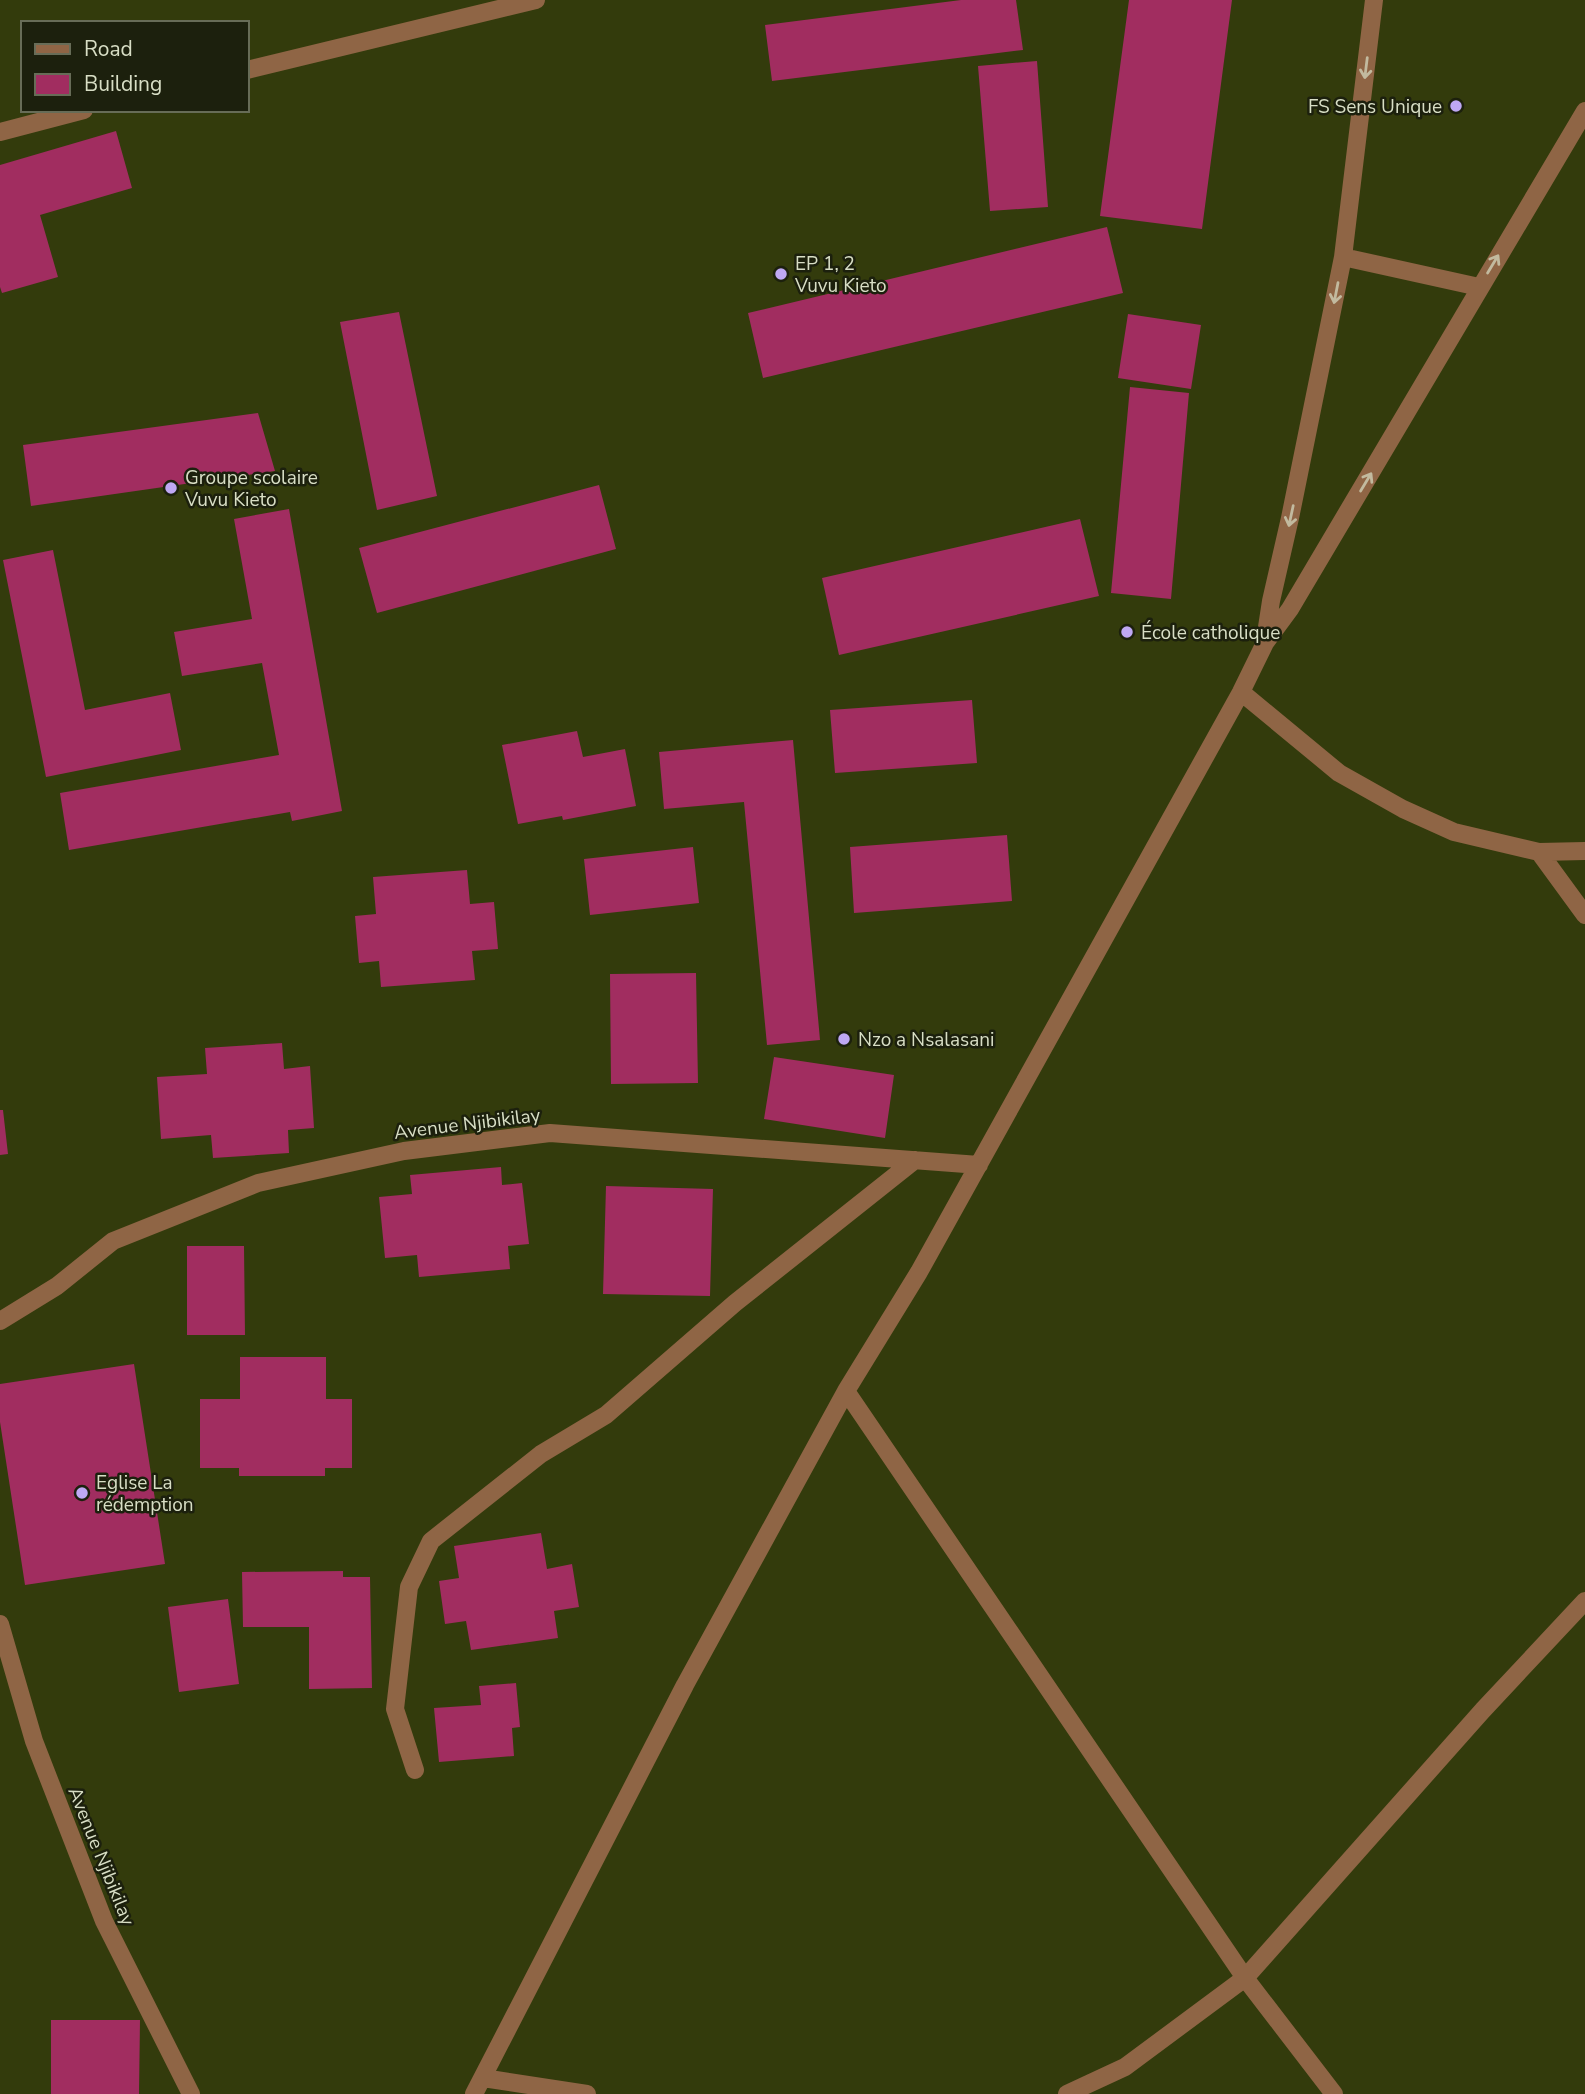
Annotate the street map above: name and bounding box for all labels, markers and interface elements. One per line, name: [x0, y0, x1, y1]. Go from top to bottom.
legend: [21, 21, 248, 112]
text: Road: [84, 35, 133, 63]
one-way arrow: [1360, 56, 1373, 79]
text: Building: [84, 70, 162, 98]
place label: FS Sens Unique: [1308, 94, 1442, 120]
marker: FS Sens Unique: [1448, 98, 1464, 114]
place label: EP 1, 2 Vuvu Kieto: [794, 251, 887, 299]
one-way arrow: [1486, 254, 1500, 274]
marker: EP 1, 2 Vuvu Kieto: [773, 266, 789, 282]
one-way arrow: [1328, 281, 1342, 304]
place label: Groupe scolaire Vuvu Kieto: [184, 465, 318, 513]
one-way arrow: [1359, 472, 1373, 492]
marker: Groupe scolaire Vuvu Kieto: [163, 480, 179, 496]
one-way arrow: [1283, 504, 1297, 527]
place label: École catholique: [1141, 620, 1280, 646]
marker: École catholique: [1119, 624, 1135, 640]
place label: Nzo a Nsalasani: [858, 1027, 994, 1053]
marker: Nzo a Nsalasani: [836, 1031, 852, 1047]
street label: Avenue Njibikilay: [392, 1102, 542, 1146]
place label: Eglise La rédemption: [96, 1470, 194, 1518]
marker: Eglise La rédemption: [74, 1485, 90, 1501]
street label: Avenue Njibikilay: [61, 1783, 141, 1930]

